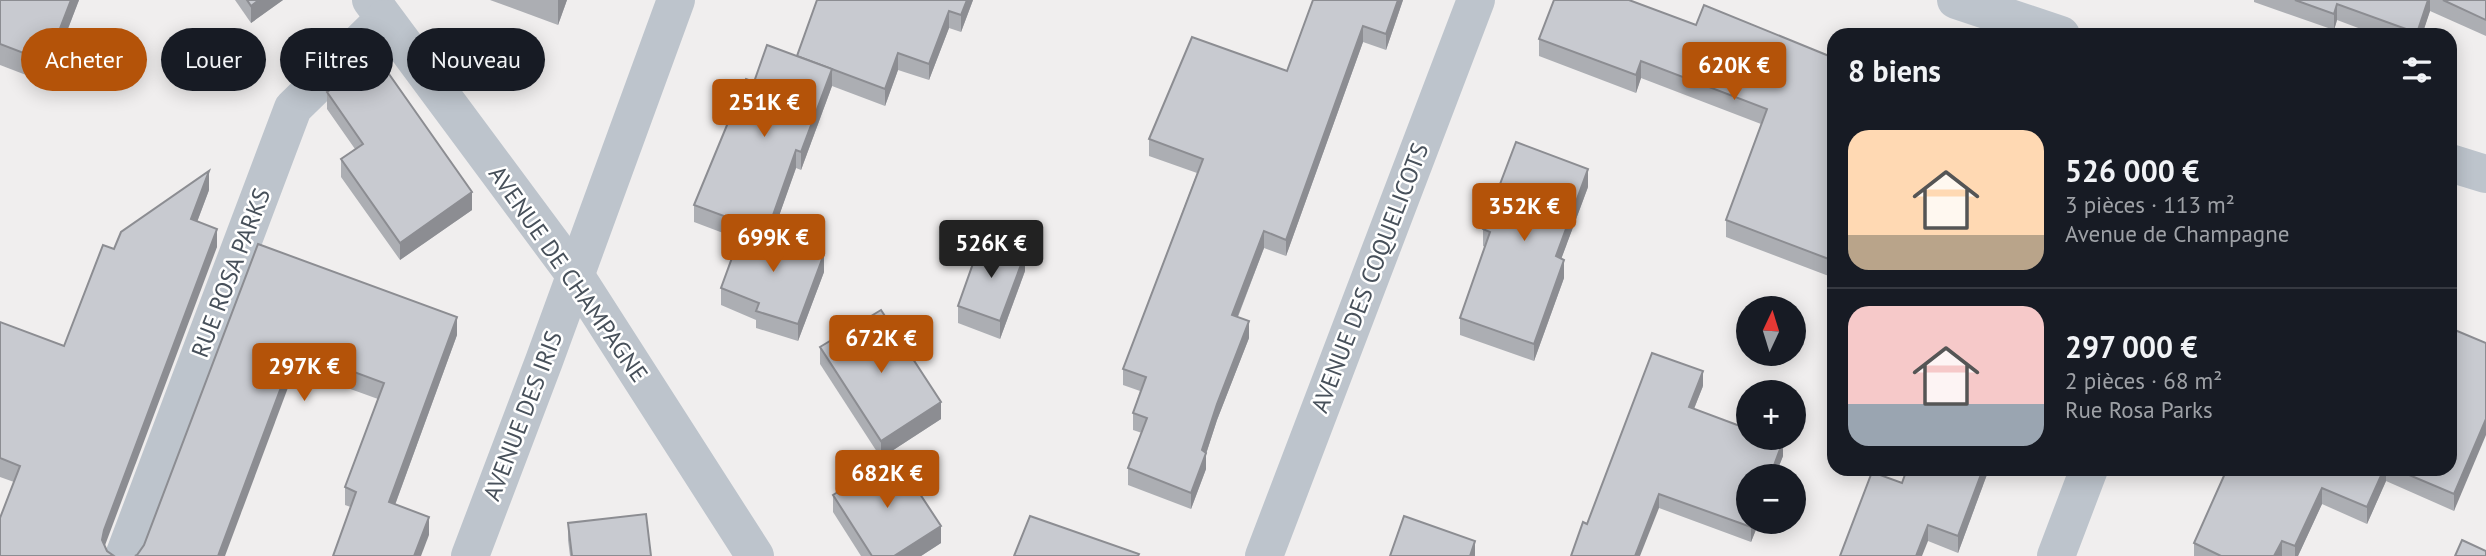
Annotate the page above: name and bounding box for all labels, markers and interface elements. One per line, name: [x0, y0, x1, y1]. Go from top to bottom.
chip: Acheter: [21, 28, 147, 91]
chip: Louer: [161, 28, 266, 91]
chip: Filtres: [280, 28, 393, 91]
chip: Nouveau: [407, 28, 545, 91]
pin: 620K €: [1677, 42, 1791, 102]
text: 620K €: [1698, 50, 1770, 79]
text: 8 biens: [1848, 51, 1941, 90]
icon: filters: [2398, 51, 2436, 89]
pin: 251K €: [707, 80, 821, 139]
text: 251K €: [728, 87, 800, 116]
street label: AVENUE DES COQUELICOTS: [1304, 139, 1435, 417]
text: 526 000 €: [2065, 151, 2199, 190]
icon: home: [1904, 158, 1988, 242]
street label: AVENUE DE CHAMPAGNE: [482, 159, 655, 388]
street label: RUE ROSA PARKS: [184, 184, 277, 362]
pin: 352K €: [1467, 184, 1581, 243]
text: 3 pièces · 113 m²: [2065, 190, 2235, 219]
text: 352K €: [1488, 191, 1560, 220]
pin: 699K €: [716, 215, 830, 274]
text: Avenue de Champagne: [2065, 219, 2289, 248]
pin: 526K €: [934, 220, 1048, 280]
text: 699K €: [737, 222, 809, 251]
text: 526K €: [955, 228, 1027, 257]
north arrow: [1736, 296, 1806, 366]
map controls: [1736, 296, 1806, 534]
pin: 672K €: [824, 316, 938, 375]
text: 672K €: [845, 323, 917, 352]
street label: AVENUE DES IRIS: [476, 327, 569, 505]
text: 297 000 €: [2065, 327, 2198, 366]
icon: home: [1904, 334, 1988, 418]
pin: 297K €: [247, 344, 361, 403]
text: 297K €: [268, 351, 340, 380]
text: 2 pièces · 68 m²: [2065, 366, 2222, 395]
button: +: [1736, 380, 1806, 450]
text: Rue Rosa Parks: [2065, 395, 2213, 424]
pin: 682K €: [830, 450, 944, 510]
text: 682K €: [851, 458, 923, 487]
button: −: [1736, 464, 1806, 534]

